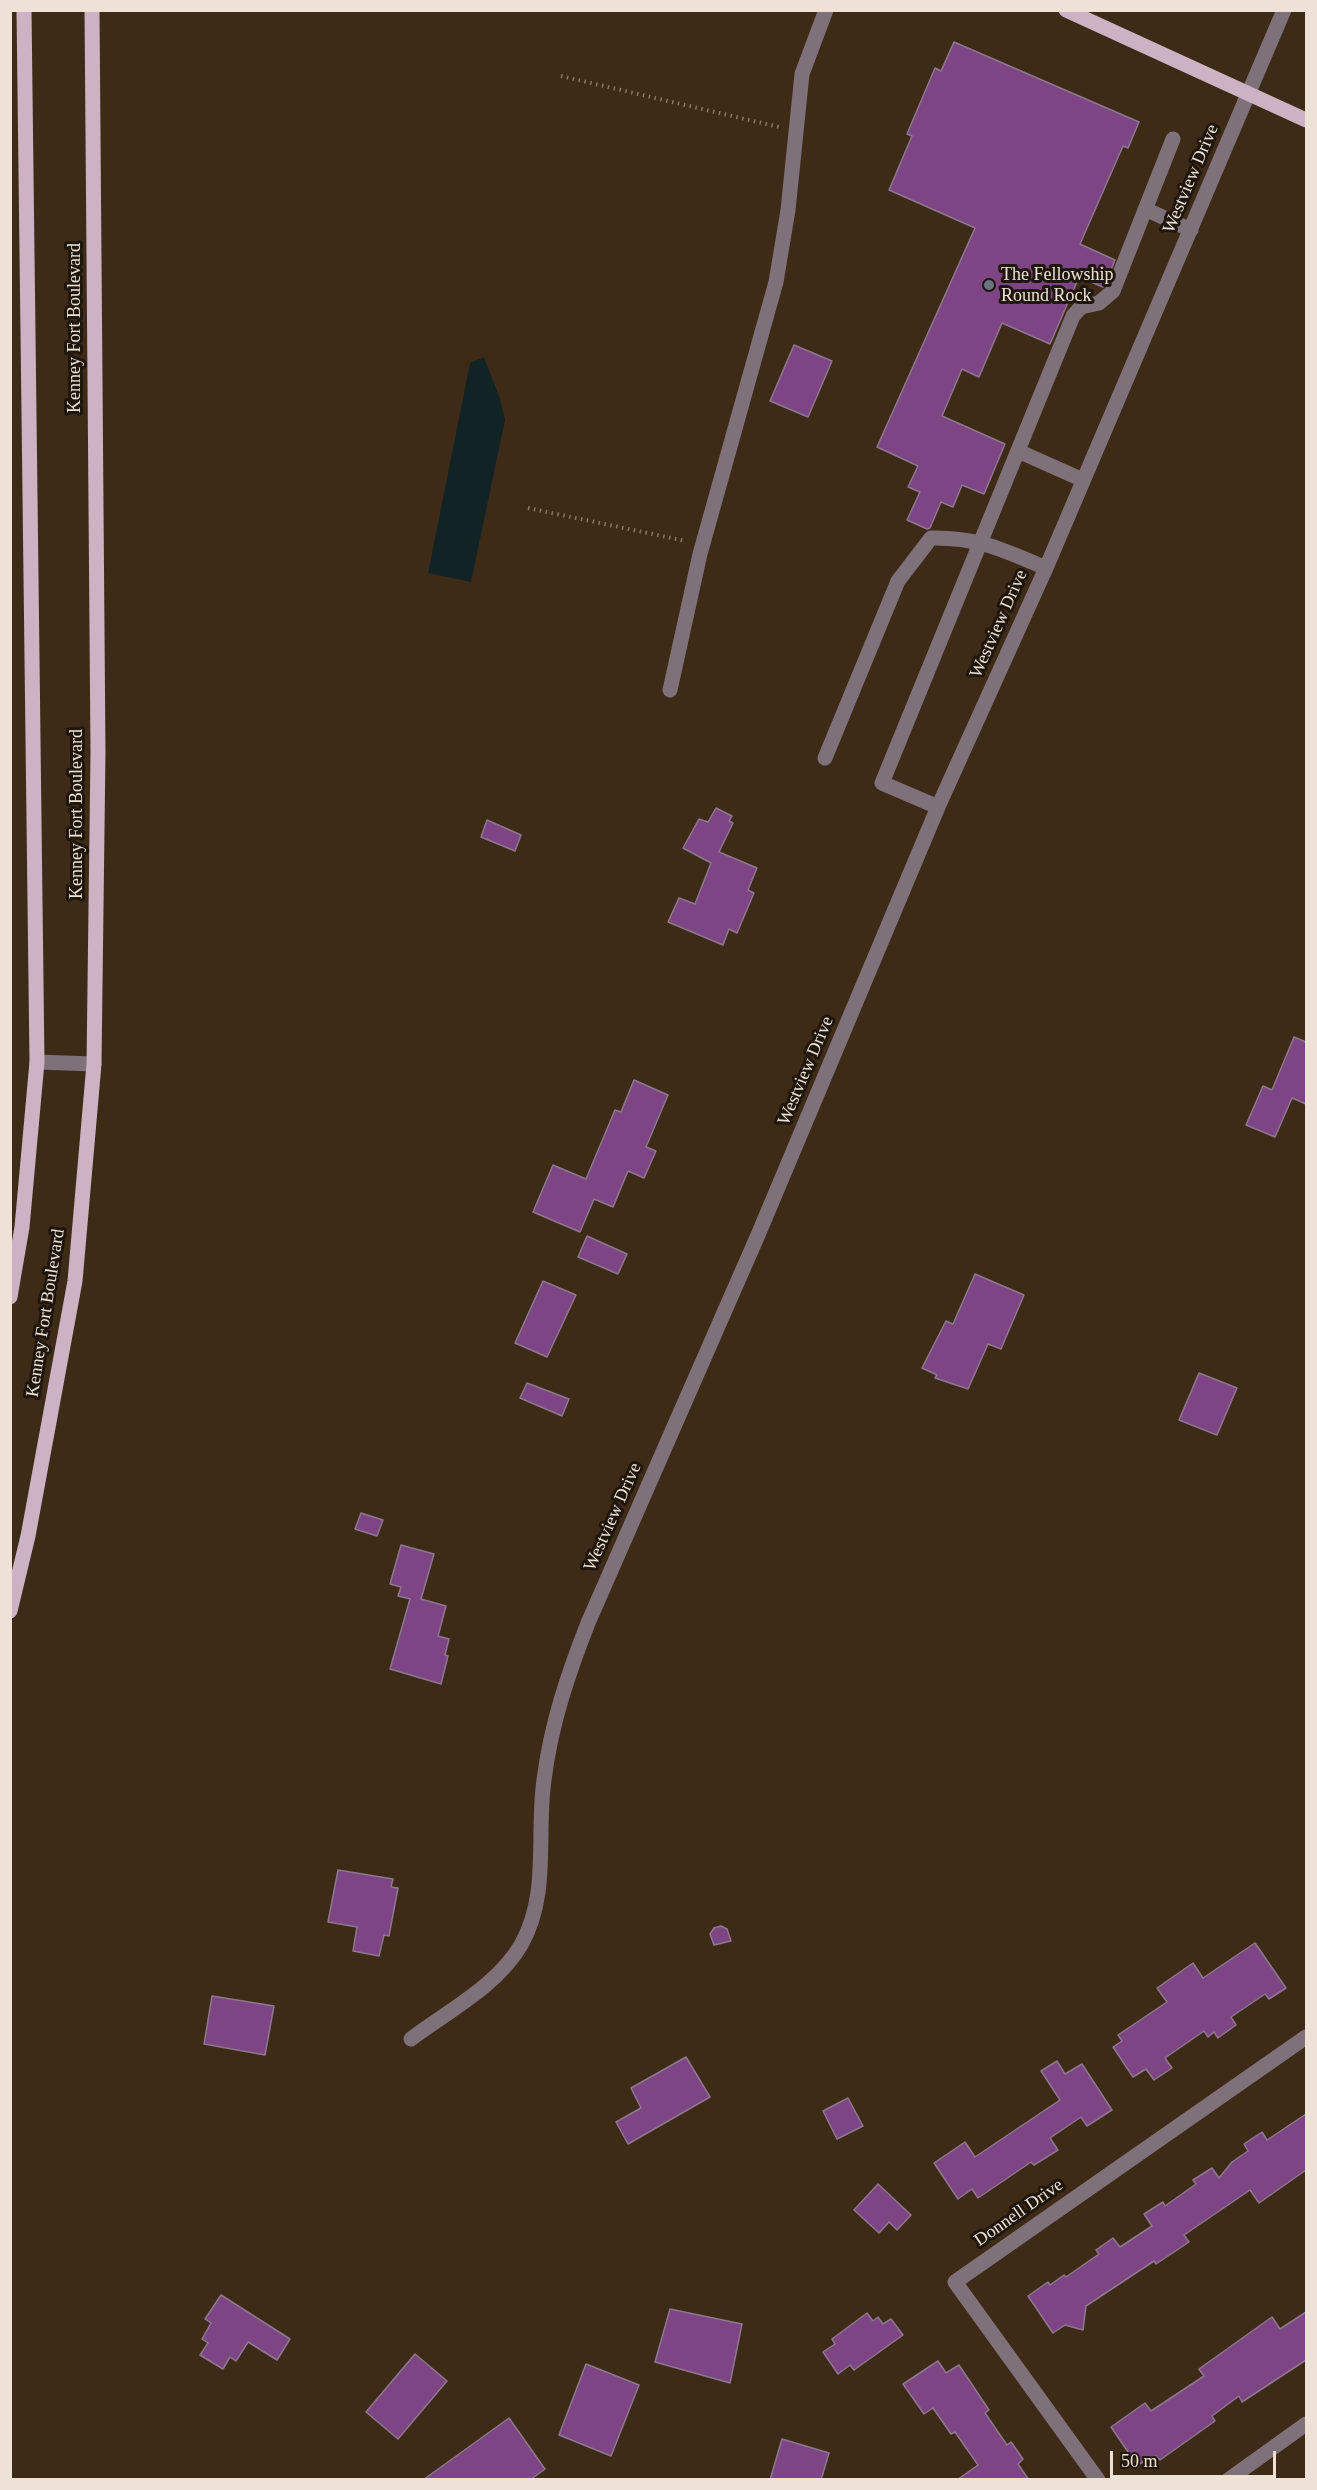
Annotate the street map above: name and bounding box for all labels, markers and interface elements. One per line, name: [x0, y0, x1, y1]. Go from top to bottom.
street label: Westview Drive: [1158, 121, 1224, 237]
street label: Kenney Fort Boulevard: [64, 243, 86, 413]
place label: The Fellowship Round Rock: [1001, 264, 1113, 306]
marker: The Fellowship Round Rock: [982, 278, 996, 292]
street label: Westview Drive: [966, 567, 1032, 681]
street label: Kenney Fort Boulevard: [66, 729, 88, 899]
street label: Westview Drive: [773, 1013, 839, 1129]
street label: Kenney Fort Boulevard: [22, 1227, 70, 1399]
street label: Westview Drive: [580, 1460, 646, 1574]
street label: Donnell Drive: [970, 2174, 1068, 2252]
scale bar: [1113, 2439, 1280, 2477]
text: 50 m: [1121, 2451, 1158, 2471]

